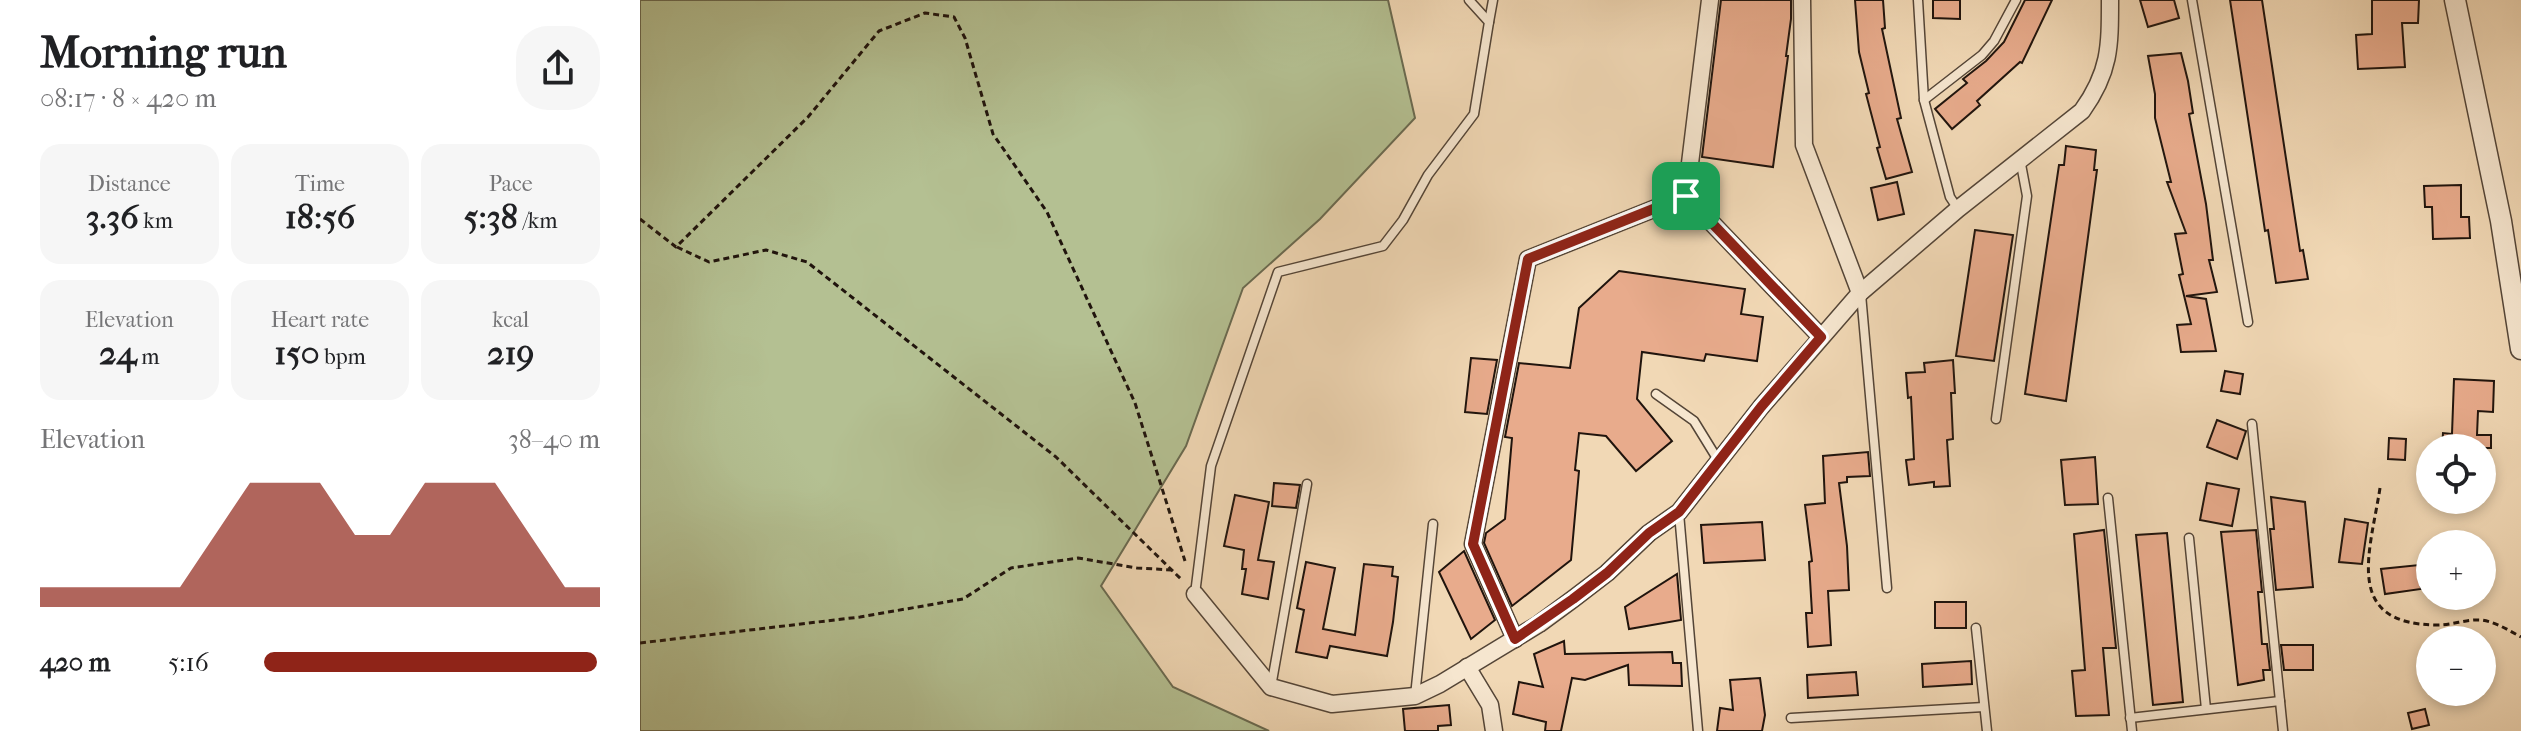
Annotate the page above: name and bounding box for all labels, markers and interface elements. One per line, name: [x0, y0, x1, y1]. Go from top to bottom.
button: share: [516, 26, 600, 110]
text: Morning run: [40, 27, 287, 78]
text: 08:17 · 8 × 420 m: [40, 83, 216, 114]
pin: [1652, 162, 1720, 230]
text: Distance: [88, 171, 171, 197]
text: Time: [295, 171, 345, 197]
text: Pace: [489, 171, 533, 197]
icon: arrive: [1664, 174, 1708, 218]
text: 3.36: [86, 197, 139, 237]
text: 18:56: [285, 197, 355, 237]
text: 5:38: [464, 197, 518, 237]
text: km: [139, 208, 173, 234]
text: /km: [518, 208, 558, 234]
text: Elevation: [85, 307, 174, 333]
text: Heart rate: [271, 307, 369, 333]
text: kcal: [492, 307, 529, 333]
text: 24: [99, 333, 137, 373]
text: 150: [274, 333, 319, 373]
text: 219: [487, 333, 534, 373]
text: m: [137, 344, 160, 370]
text: bpm: [319, 344, 366, 370]
text: Elevation: [40, 424, 145, 455]
text: 38–40 m: [508, 424, 600, 455]
map controls: [2416, 434, 2496, 706]
button: locate: [2416, 434, 2496, 514]
button: +: [2416, 530, 2496, 610]
button: −: [2416, 626, 2496, 706]
text: 420 m: [40, 647, 110, 678]
text: 5:16: [168, 647, 209, 678]

